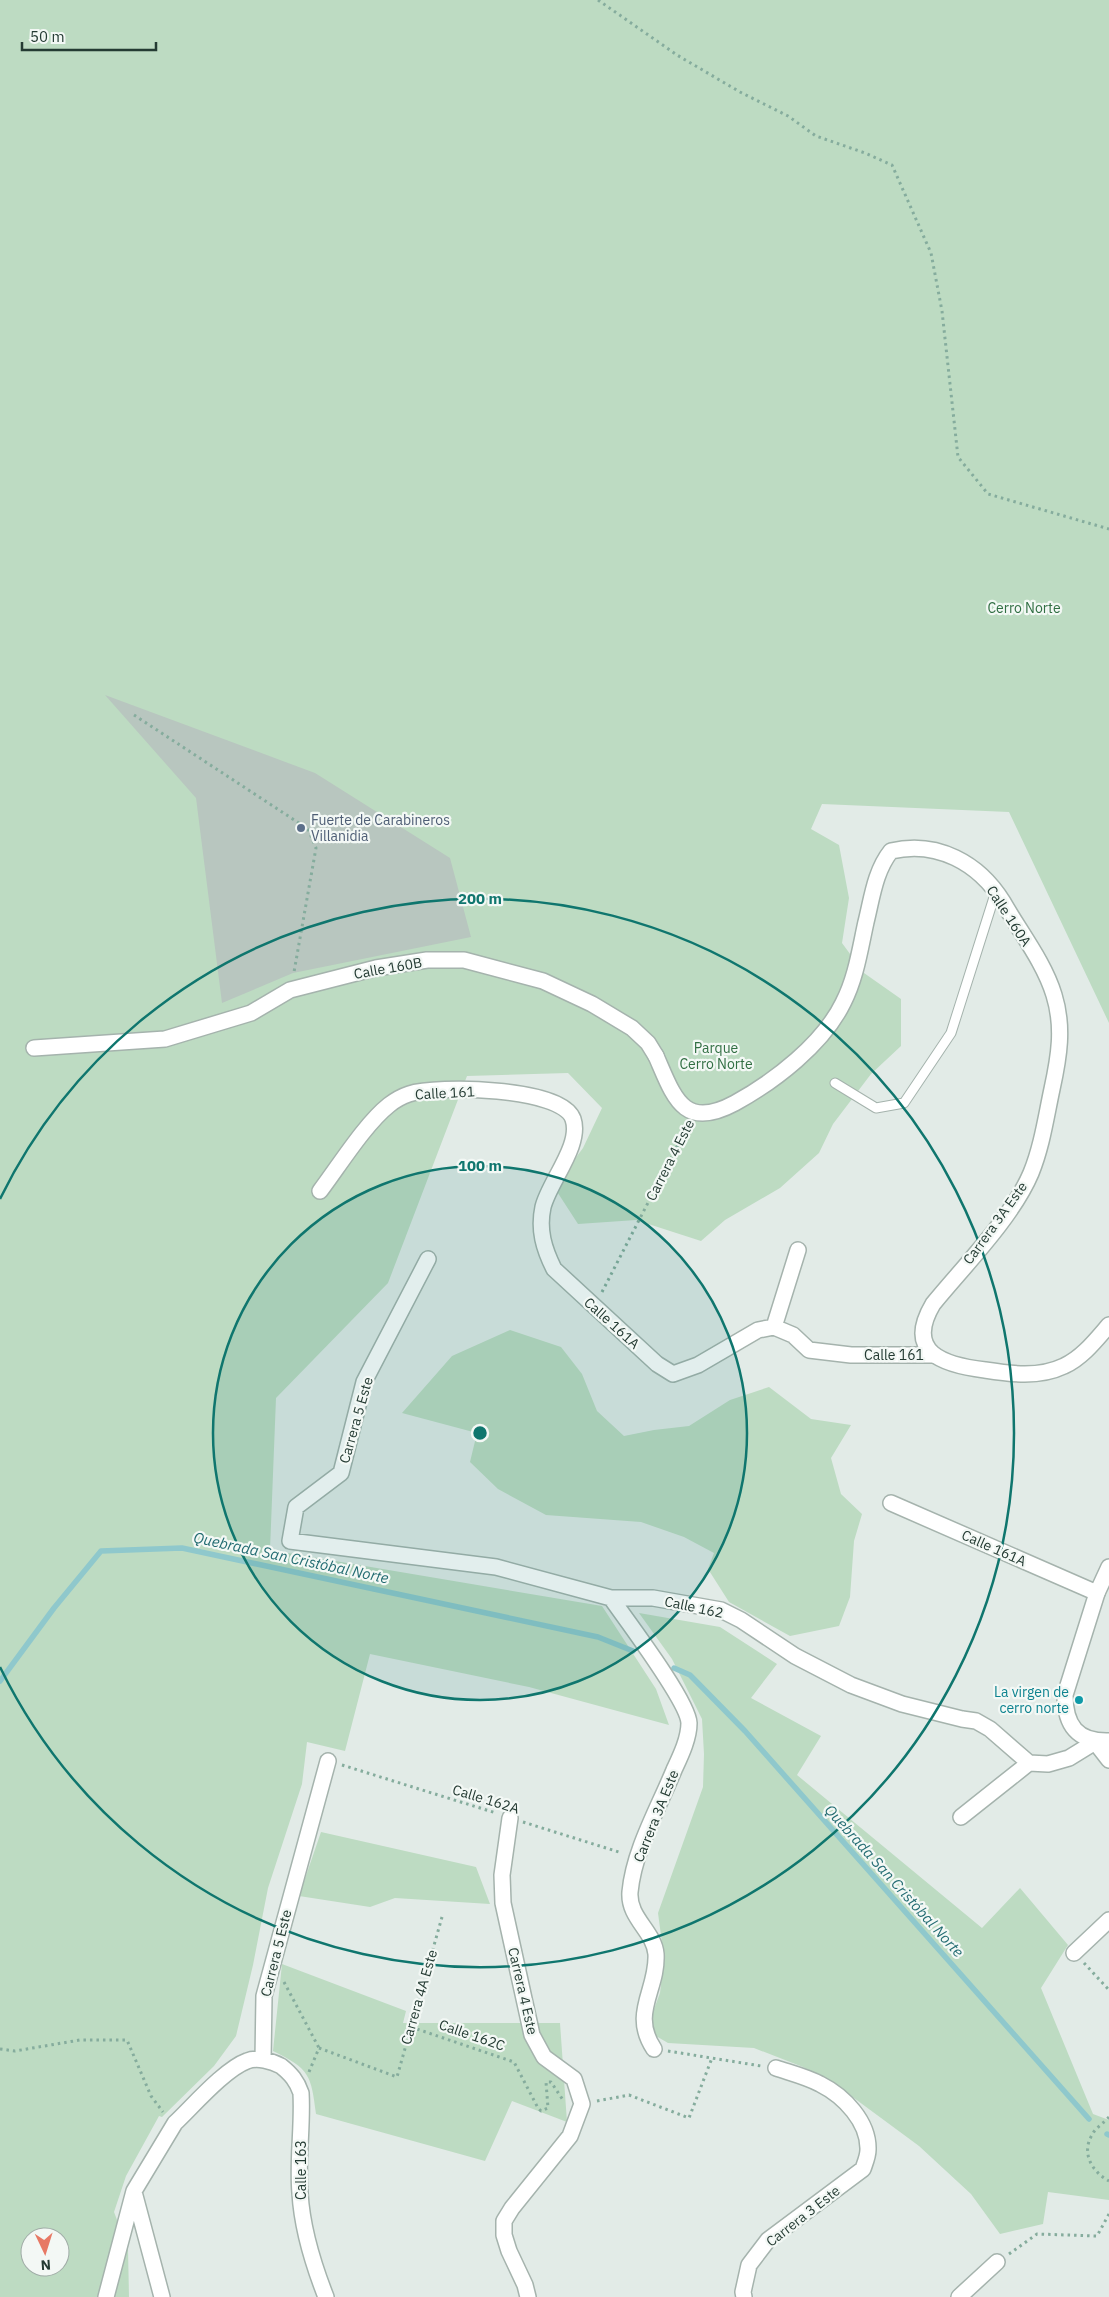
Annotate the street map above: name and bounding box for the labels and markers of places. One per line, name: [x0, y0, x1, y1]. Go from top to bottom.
place label: Fuerte de Carabineros Villanidia: [311, 811, 450, 845]
marker: Fuerte de Carabineros Villanidia: [295, 822, 307, 834]
centre of rings: [471, 1424, 489, 1442]
place label: La virgen de cerro norte: [994, 1683, 1069, 1717]
marker: La virgen de cerro norte: [1073, 1694, 1085, 1706]

